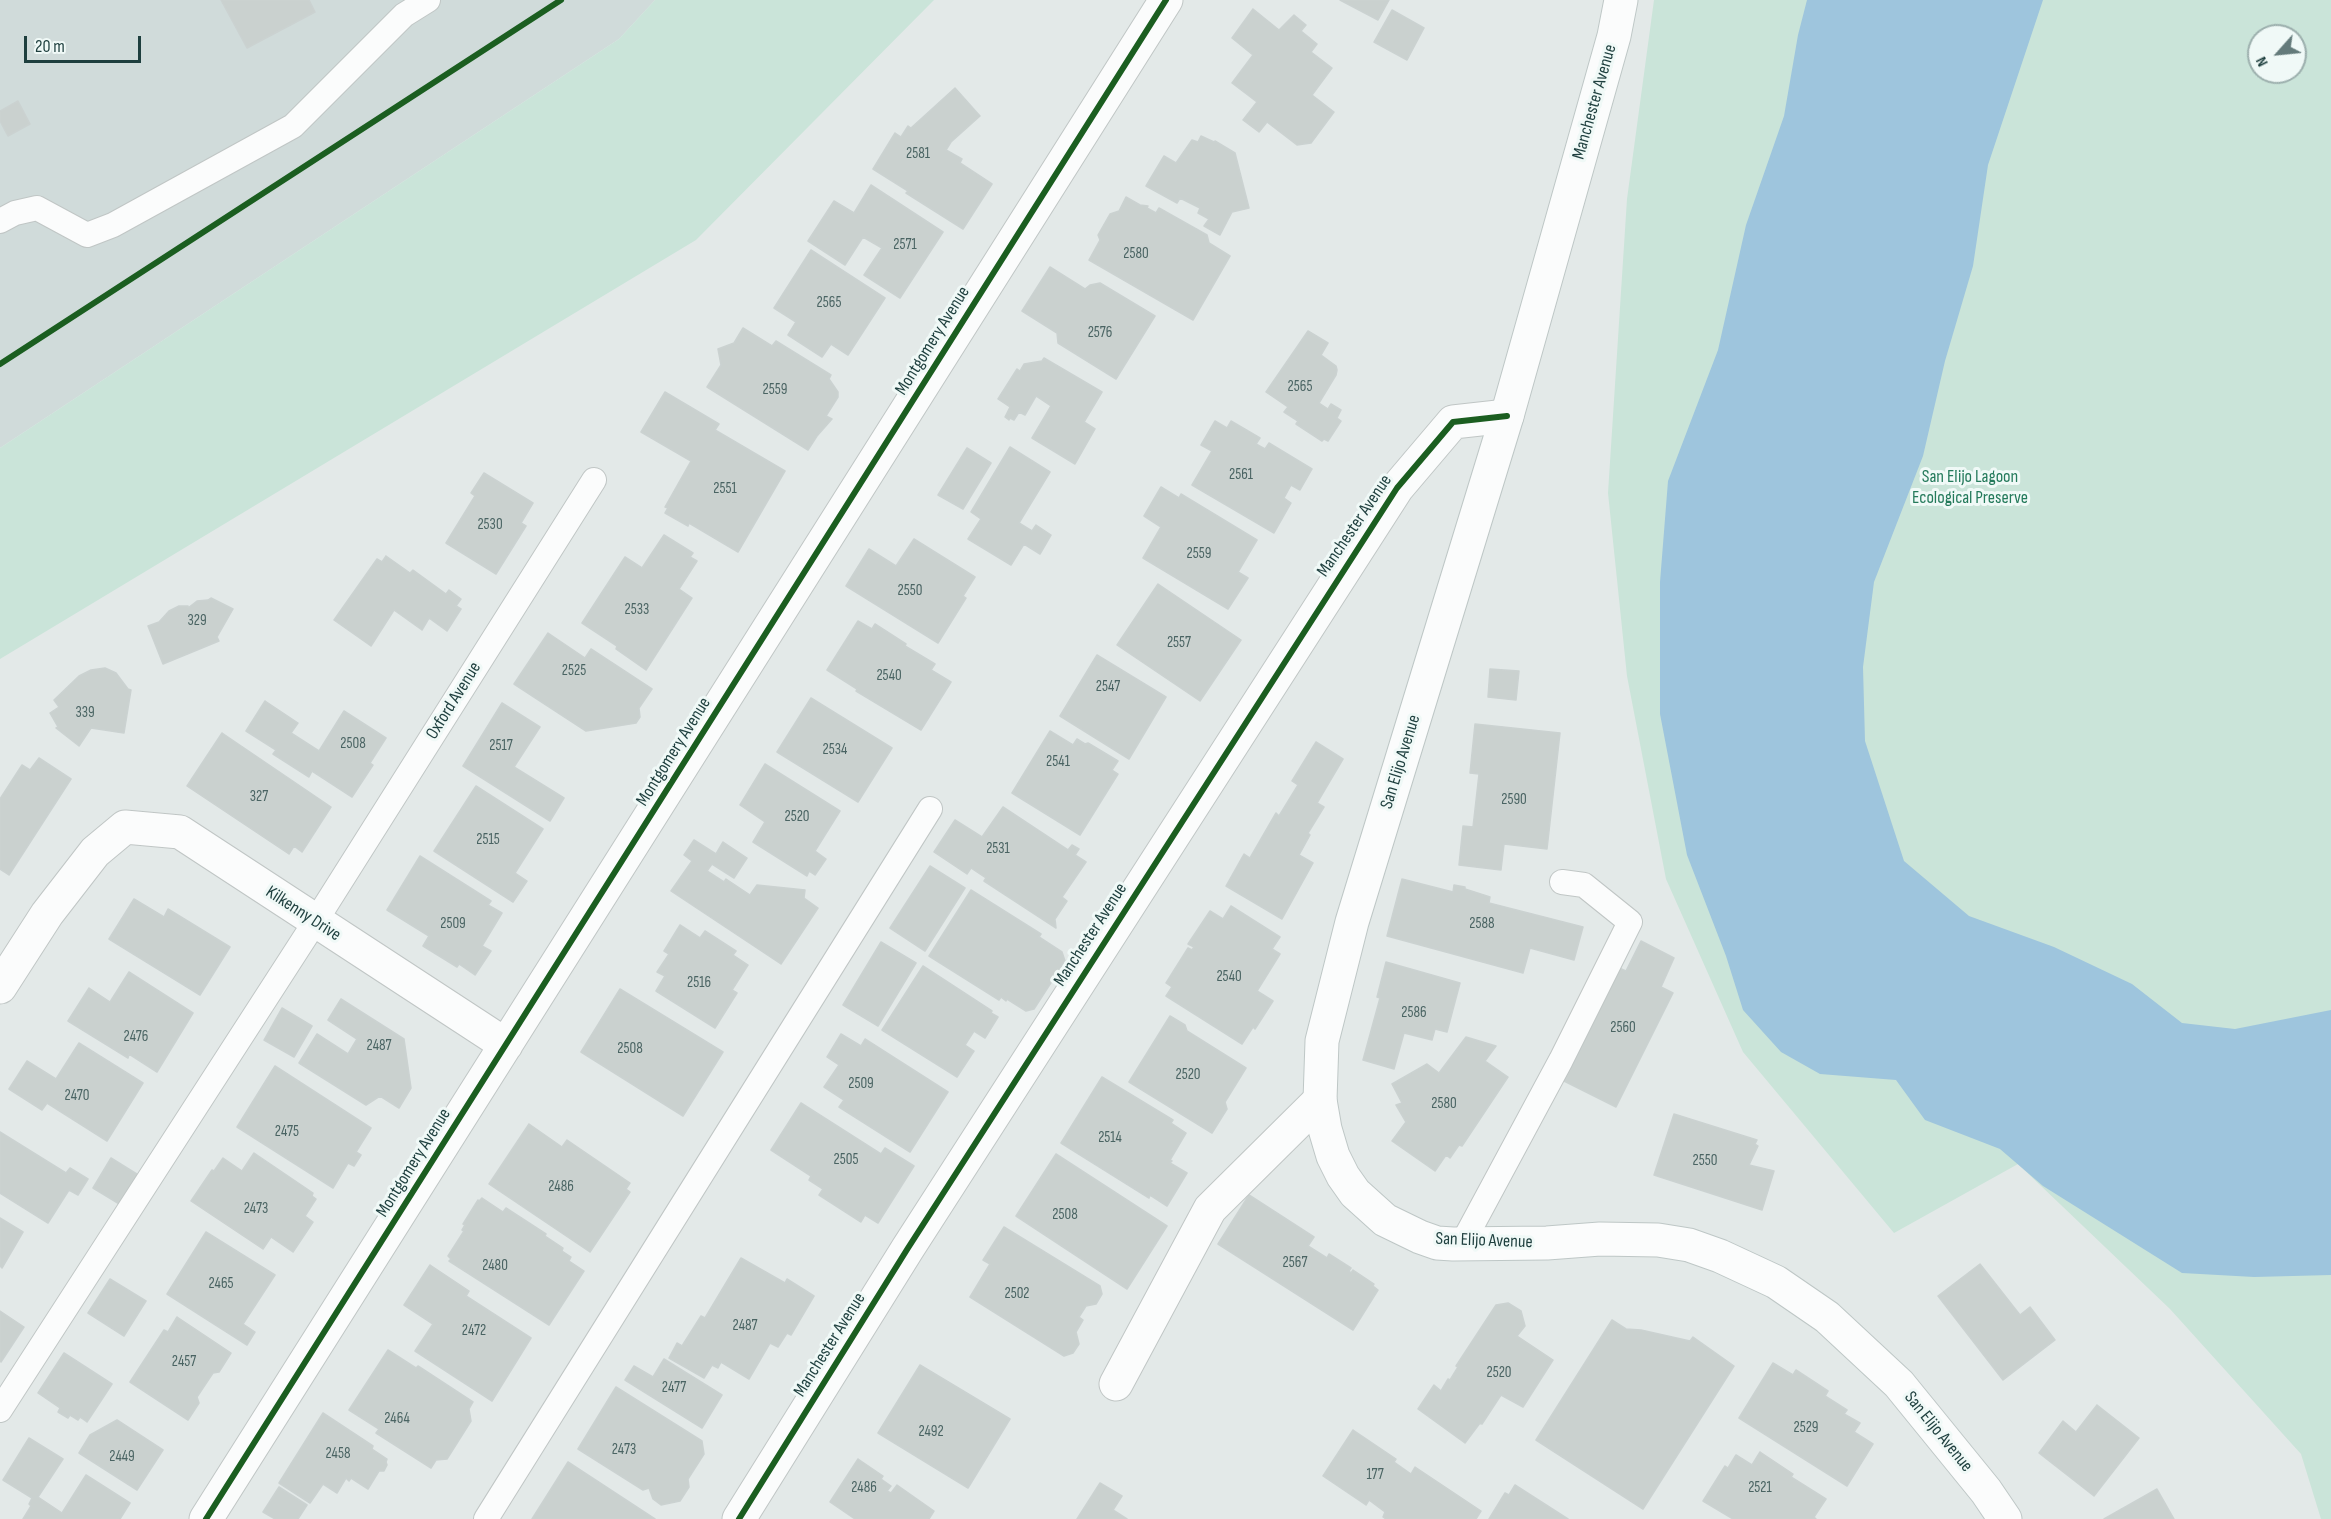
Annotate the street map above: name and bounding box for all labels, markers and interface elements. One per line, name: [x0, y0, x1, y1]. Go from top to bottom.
scale bar: [27, 24, 144, 62]
north arrow: [2247, 24, 2307, 84]
text: 20 m: [35, 36, 65, 57]
street label: Manchester Avenue: [1568, 42, 1622, 162]
text: N: [2252, 53, 2273, 70]
house number: 2581: [906, 145, 930, 163]
house number: 2571: [893, 236, 917, 254]
house number: 2580: [1123, 245, 1149, 263]
street label: Montgomery Avenue: [891, 283, 975, 399]
house number: 2565: [817, 294, 841, 312]
house number: 2576: [1088, 324, 1112, 342]
house number: 2565: [1288, 378, 1312, 396]
house number: 2559: [763, 381, 787, 399]
house number: 2561: [1229, 466, 1253, 484]
park label: San Elijo Lagoon Ecological Preserve: [1912, 466, 2028, 508]
street label: Manchester Avenue: [1313, 471, 1397, 581]
house number: 2551: [713, 480, 737, 498]
house number: 2530: [477, 516, 503, 534]
house number: 2559: [1187, 545, 1211, 563]
house number: 2550: [898, 582, 922, 600]
house number: 2533: [625, 601, 649, 619]
house number: 329: [187, 612, 207, 630]
house number: 2557: [1167, 634, 1191, 652]
street label: Oxford Avenue: [422, 658, 486, 744]
house number: 2525: [562, 662, 586, 680]
house number: 2540: [876, 667, 902, 685]
house number: 2547: [1096, 678, 1120, 696]
street label: Montgomery Avenue: [632, 694, 716, 810]
house number: 339: [75, 704, 95, 722]
street label: San Elijo Avenue: [1376, 712, 1426, 812]
house number: 2508: [340, 735, 366, 753]
house number: 2517: [489, 737, 513, 755]
house number: 2534: [823, 741, 847, 759]
house number: 2541: [1046, 753, 1070, 771]
house number: 327: [250, 788, 268, 806]
house number: 2590: [1501, 791, 1527, 809]
house number: 2520: [784, 808, 810, 826]
house number: 2515: [476, 831, 500, 849]
house number: 2531: [986, 840, 1010, 858]
street label: Manchester Avenue: [1050, 879, 1132, 991]
street label: Kilkenny Drive: [261, 882, 345, 946]
house number: 2509: [440, 915, 466, 933]
house number: 2588: [1469, 915, 1495, 933]
house number: 2540: [1216, 968, 1242, 986]
house number: 2516: [687, 974, 711, 992]
house number: 2586: [1401, 1004, 1427, 1022]
house number: 2560: [1610, 1019, 1636, 1037]
house number: 2476: [124, 1028, 148, 1046]
house number: 2487: [367, 1037, 391, 1055]
house number: 2508: [617, 1040, 643, 1058]
house number: 2520: [1175, 1066, 1201, 1084]
house number: 2509: [848, 1075, 874, 1093]
house number: 2470: [65, 1087, 89, 1105]
house number: 2580: [1431, 1095, 1457, 1113]
street label: Montgomery Avenue: [372, 1105, 456, 1221]
house number: 2475: [275, 1123, 299, 1141]
house number: 2514: [1098, 1129, 1122, 1147]
house number: 2505: [834, 1151, 858, 1169]
house number: 2550: [1693, 1152, 1717, 1170]
house number: 2486: [548, 1178, 574, 1196]
house number: 2473: [244, 1200, 268, 1218]
house number: 2508: [1052, 1206, 1078, 1224]
street label: San Elijo Avenue: [1435, 1229, 1533, 1253]
house number: 2567: [1283, 1254, 1307, 1272]
house number: 2480: [482, 1257, 508, 1275]
house number: 2465: [209, 1275, 233, 1293]
house number: 2502: [1004, 1285, 1030, 1303]
street label: Manchester Avenue: [789, 1289, 871, 1401]
house number: 2487: [733, 1317, 757, 1335]
house number: 2472: [462, 1322, 486, 1340]
house number: 2457: [172, 1353, 196, 1371]
house number: 2520: [1486, 1364, 1512, 1382]
house number: 2477: [662, 1379, 686, 1397]
street label: San Elijo Avenue: [1899, 1387, 1977, 1477]
house number: 2464: [384, 1410, 410, 1428]
house number: 2529: [1793, 1419, 1819, 1437]
house number: 2492: [918, 1423, 944, 1441]
house number: 2473: [612, 1441, 636, 1459]
house number: 2458: [325, 1445, 351, 1463]
house number: 2449: [109, 1448, 135, 1466]
house number: 177: [1366, 1466, 1384, 1484]
house number: 2486: [851, 1479, 877, 1497]
house number: 2521: [1748, 1479, 1772, 1497]

